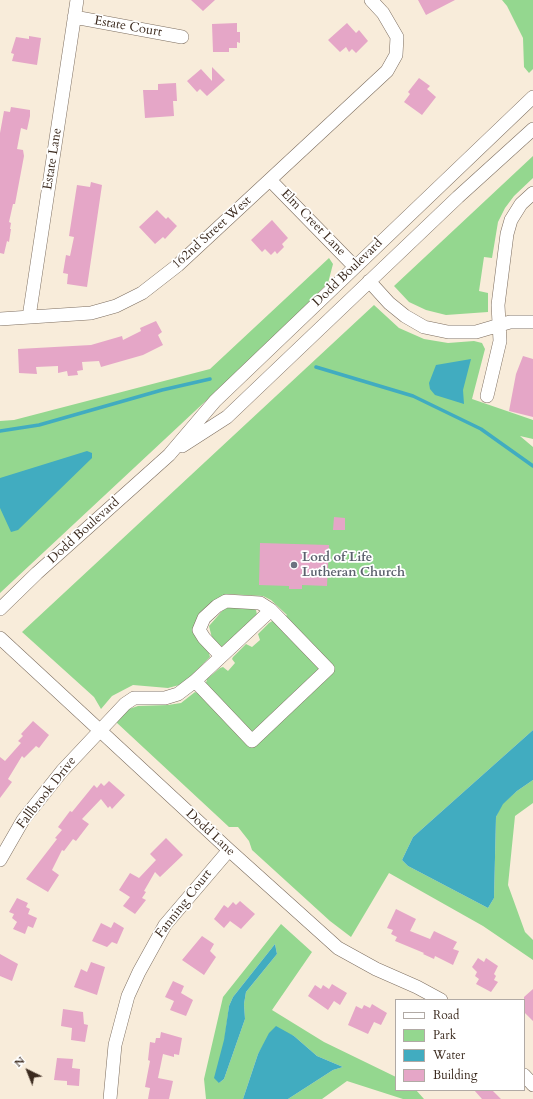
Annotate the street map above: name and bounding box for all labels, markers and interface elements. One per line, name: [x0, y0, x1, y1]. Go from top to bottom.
street label: Estate Court: [93, 13, 163, 41]
street label: Estate Lane: [40, 127, 66, 191]
street label: Elm Creet Lane: [277, 186, 349, 260]
street label: 162nd Street West: [169, 193, 255, 273]
street label: Dodd Boulevard: [310, 236, 386, 310]
street label: Dodd Boulevard: [45, 495, 123, 567]
place label: Lord of Life Lutheran Church: [302, 550, 405, 581]
marker: Lord of Life Lutheran Church: [289, 560, 299, 570]
street label: Fallbrook Drive: [14, 754, 80, 832]
street label: Dodd Lane: [182, 806, 238, 860]
street label: Fanning Court: [152, 867, 216, 941]
legend: [395, 999, 525, 1091]
text: Road: [433, 1007, 459, 1023]
text: Park: [433, 1027, 456, 1043]
text: Water: [433, 1047, 465, 1063]
north arrow: [8, 1051, 48, 1091]
text: N: [11, 1053, 28, 1071]
text: Building: [433, 1067, 477, 1083]

